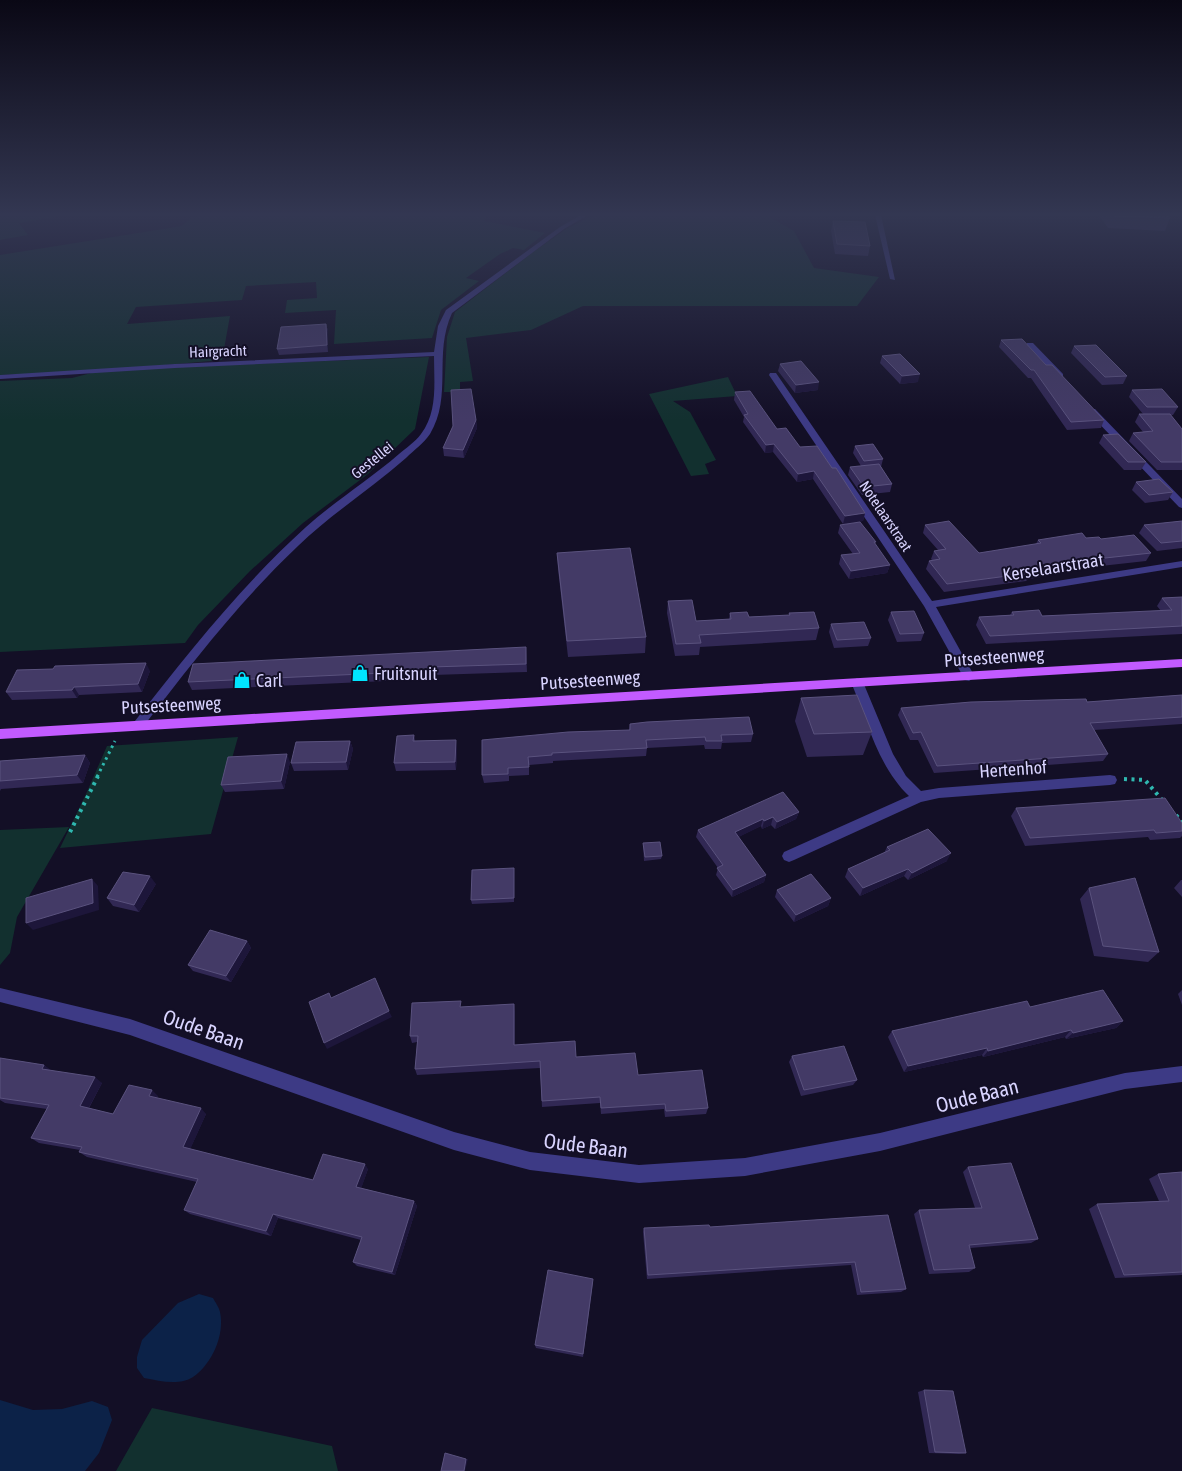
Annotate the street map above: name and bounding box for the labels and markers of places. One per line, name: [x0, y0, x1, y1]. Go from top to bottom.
shop icon: Fruitsnuit: [350, 663, 370, 683]
place label: Fruitsnuit: [374, 663, 437, 684]
shop icon: Carl: [232, 670, 252, 690]
place label: Carl: [256, 670, 283, 691]

